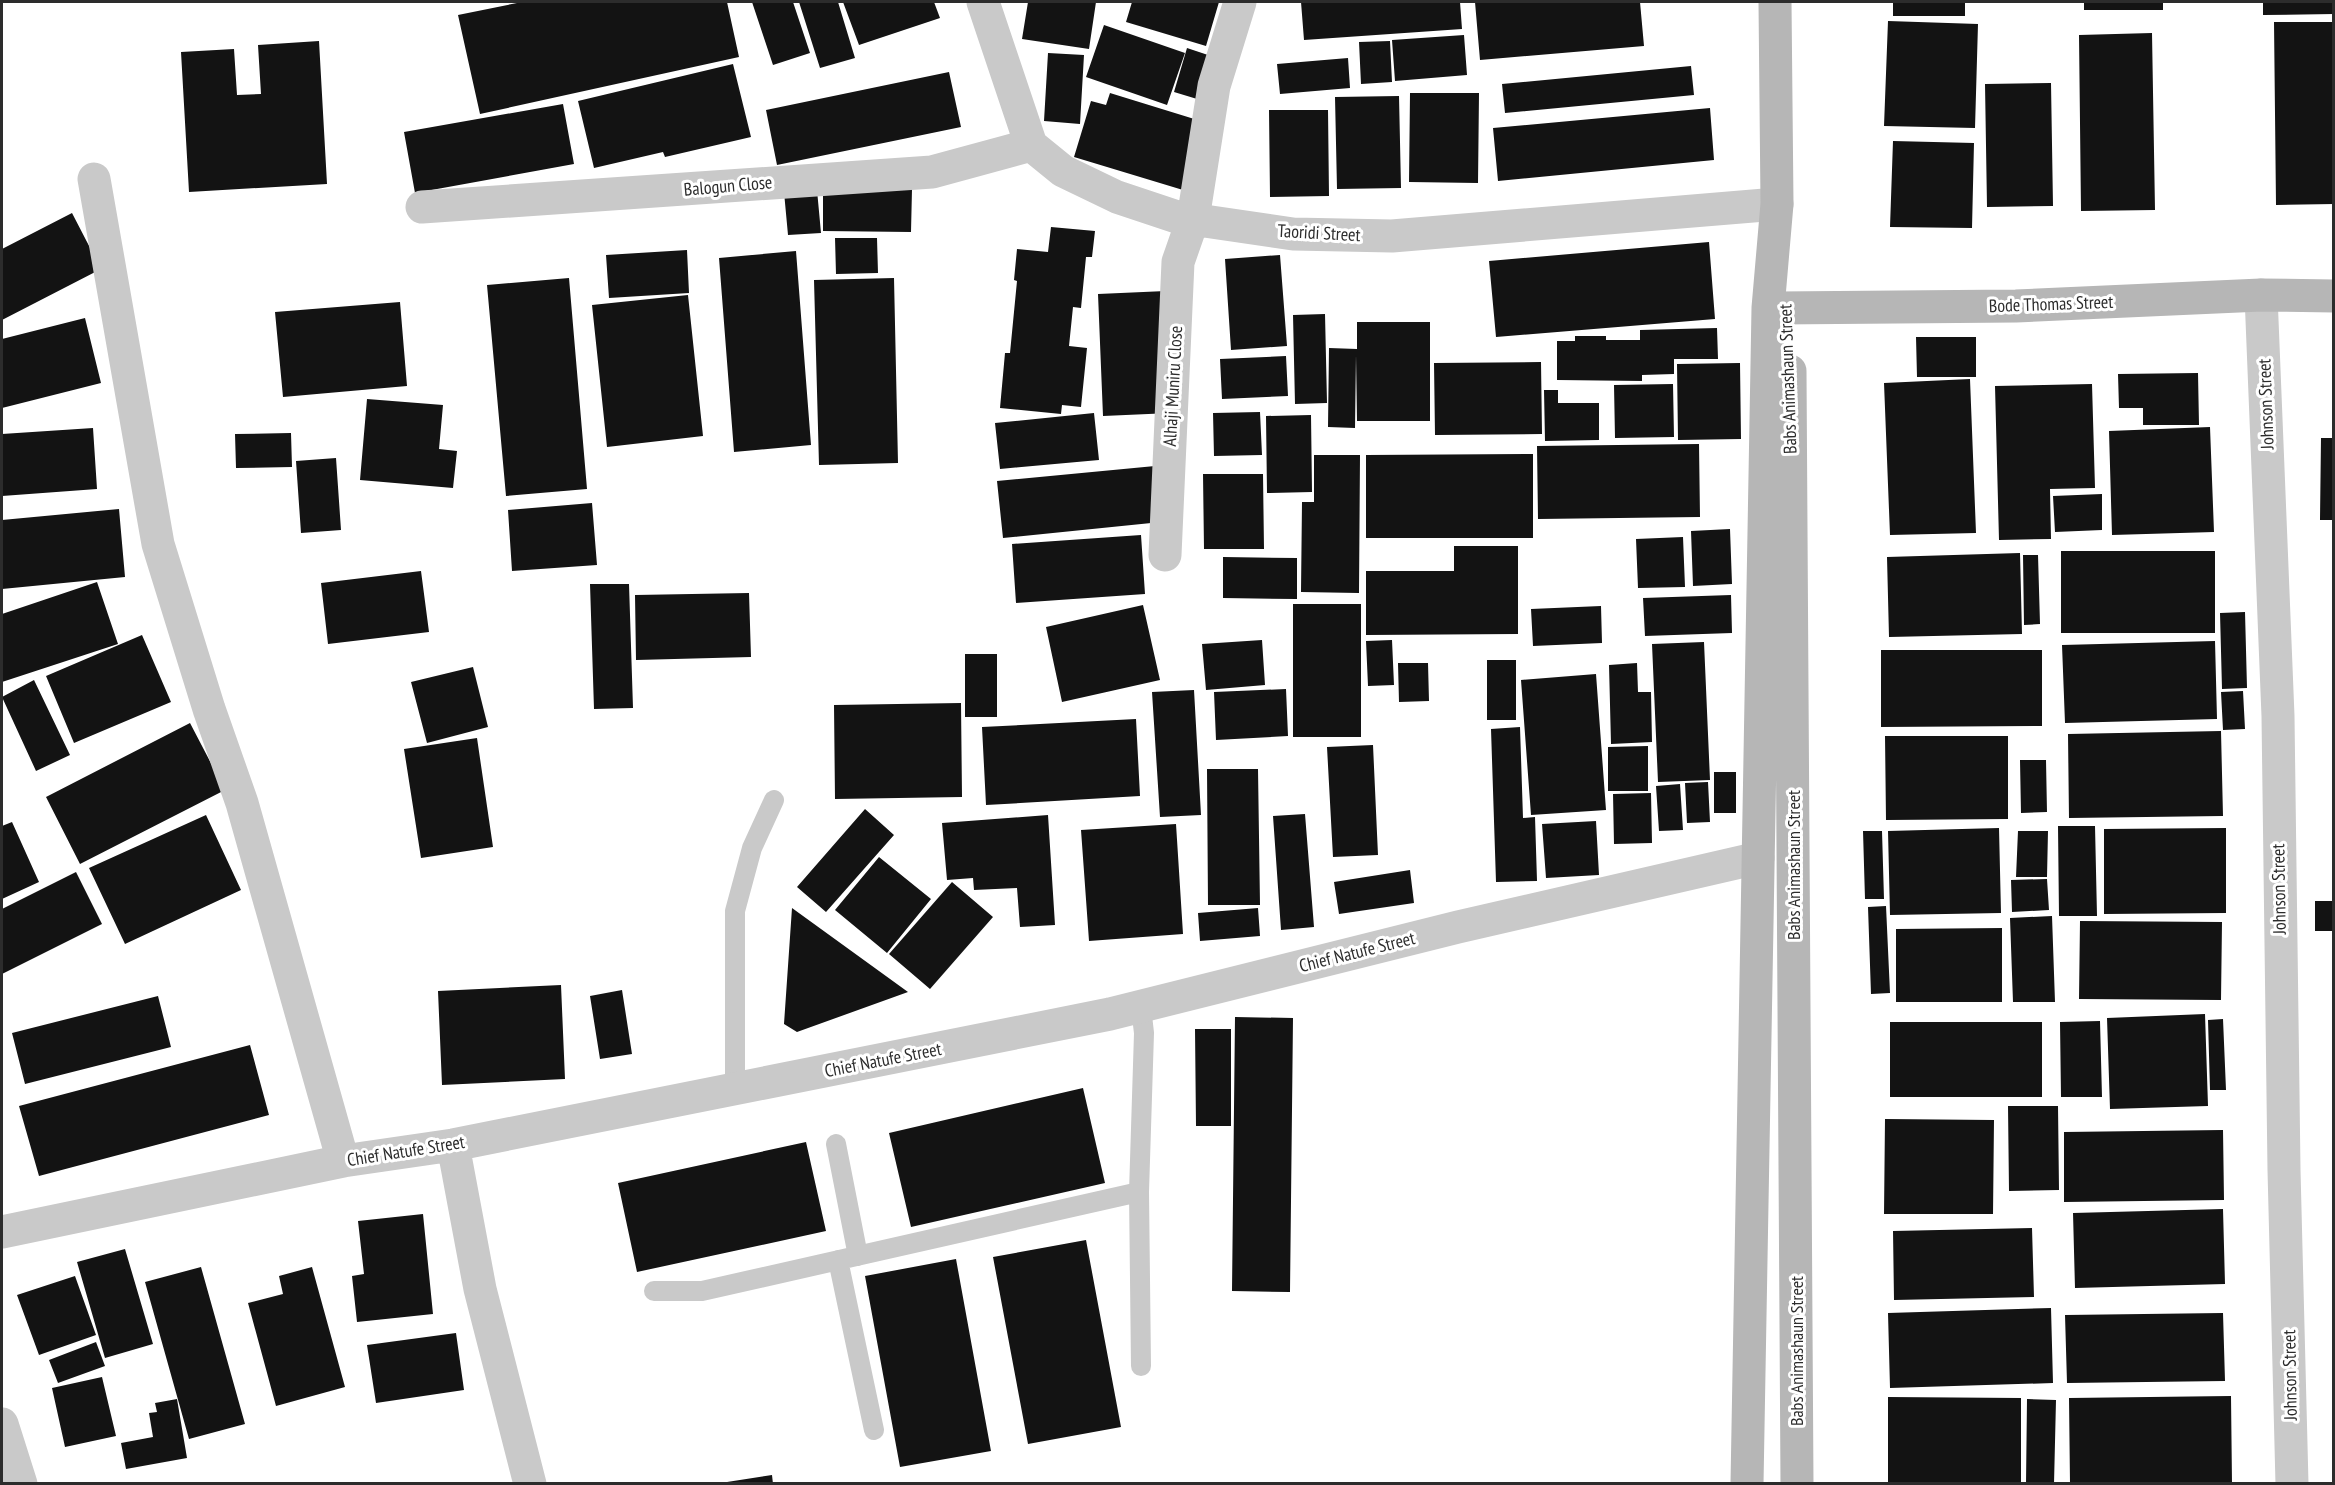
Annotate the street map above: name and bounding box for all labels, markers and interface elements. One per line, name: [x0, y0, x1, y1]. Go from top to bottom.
street label: Balogun Close: [683, 170, 773, 201]
street label: Taoridi Street: [1277, 219, 1361, 246]
street label: Bode Thomas Street: [1988, 290, 2114, 317]
street label: Babs Animashaun Street: [1773, 304, 1802, 454]
street label: Alhaji Muniru Close: [1158, 325, 1187, 447]
street label: Johnson Street: [2252, 358, 2279, 451]
street label: Babs Animashaun Street: [1782, 790, 1805, 940]
street label: Johnson Street: [2266, 843, 2291, 936]
street label: Chief Natufe Street: [1297, 926, 1417, 977]
street label: Chief Natufe Street: [823, 1037, 943, 1082]
street label: Chief Natufe Street: [346, 1130, 466, 1171]
street label: Babs Animashaun Street: [1785, 1276, 1808, 1426]
street label: Johnson Street: [2277, 1329, 2302, 1422]

